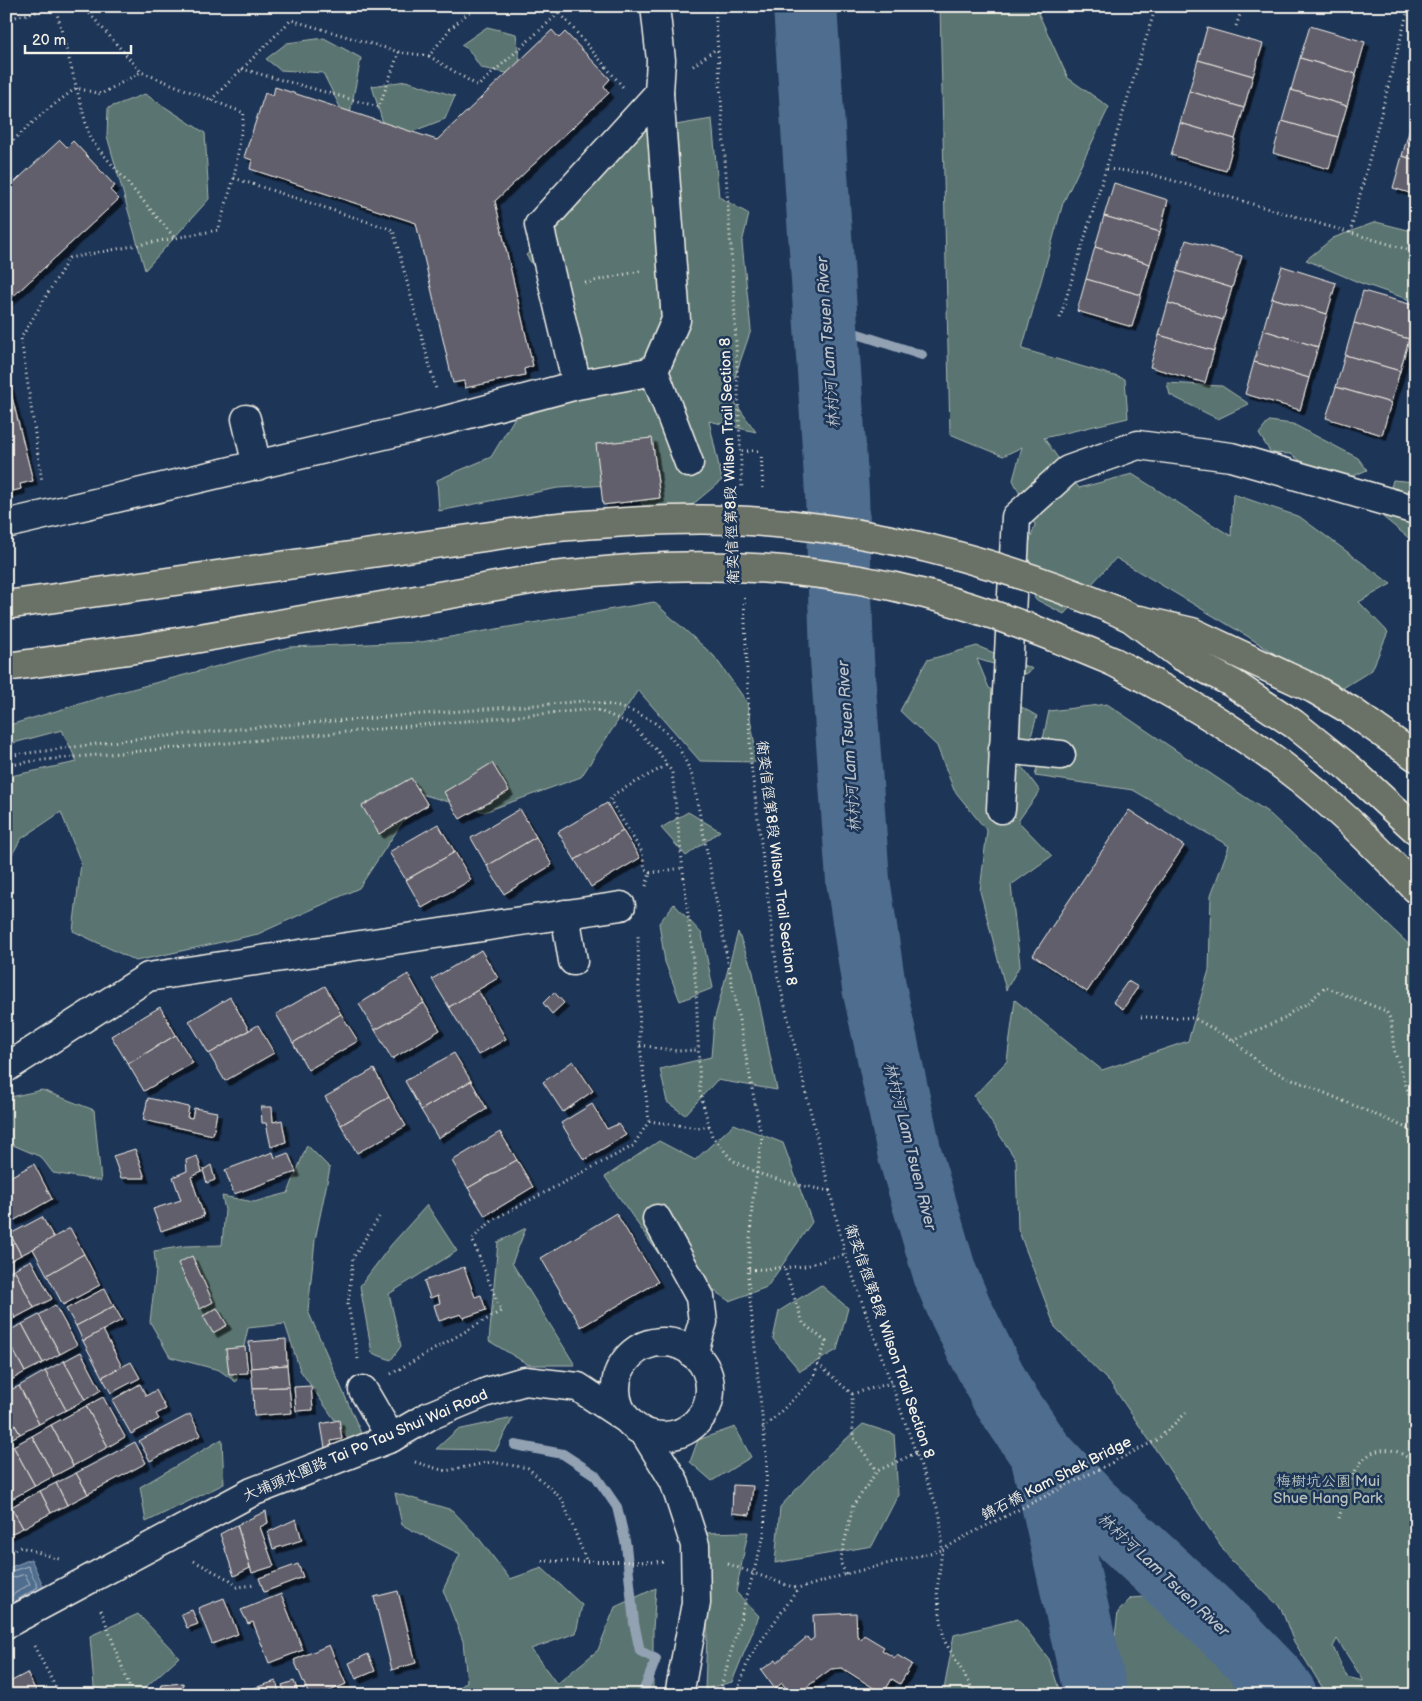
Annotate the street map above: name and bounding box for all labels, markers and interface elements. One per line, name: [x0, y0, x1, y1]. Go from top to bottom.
scale bar: [25, 22, 131, 54]
text: 20 m: [32, 31, 66, 50]
water label: 林村河 Lam Tsuen River: [813, 255, 844, 430]
street label: 衛奕信徑第8段 Wilson Trail Section 8: [716, 337, 743, 585]
water label: 林村河 Lam Tsuen River: [834, 659, 865, 834]
street label: 衛奕信徑第8段 Wilson Trail Section 8: [752, 739, 801, 987]
water label: 林村河 Lam Tsuen River: [879, 1060, 940, 1233]
street label: 衛奕信徑第8段 Wilson Trail Section 8: [840, 1221, 939, 1461]
street label: 大埔頭水圍路 Tai Po Tau Shui Wai Road: [240, 1385, 491, 1506]
street label: 錦石橋 Kam Shek Bridge: [978, 1432, 1135, 1525]
park label: 梅樹坑公園 Mui Shue Hang Park: [1273, 1472, 1383, 1508]
water label: 林村河 Lam Tsuen River: [1093, 1509, 1233, 1642]

